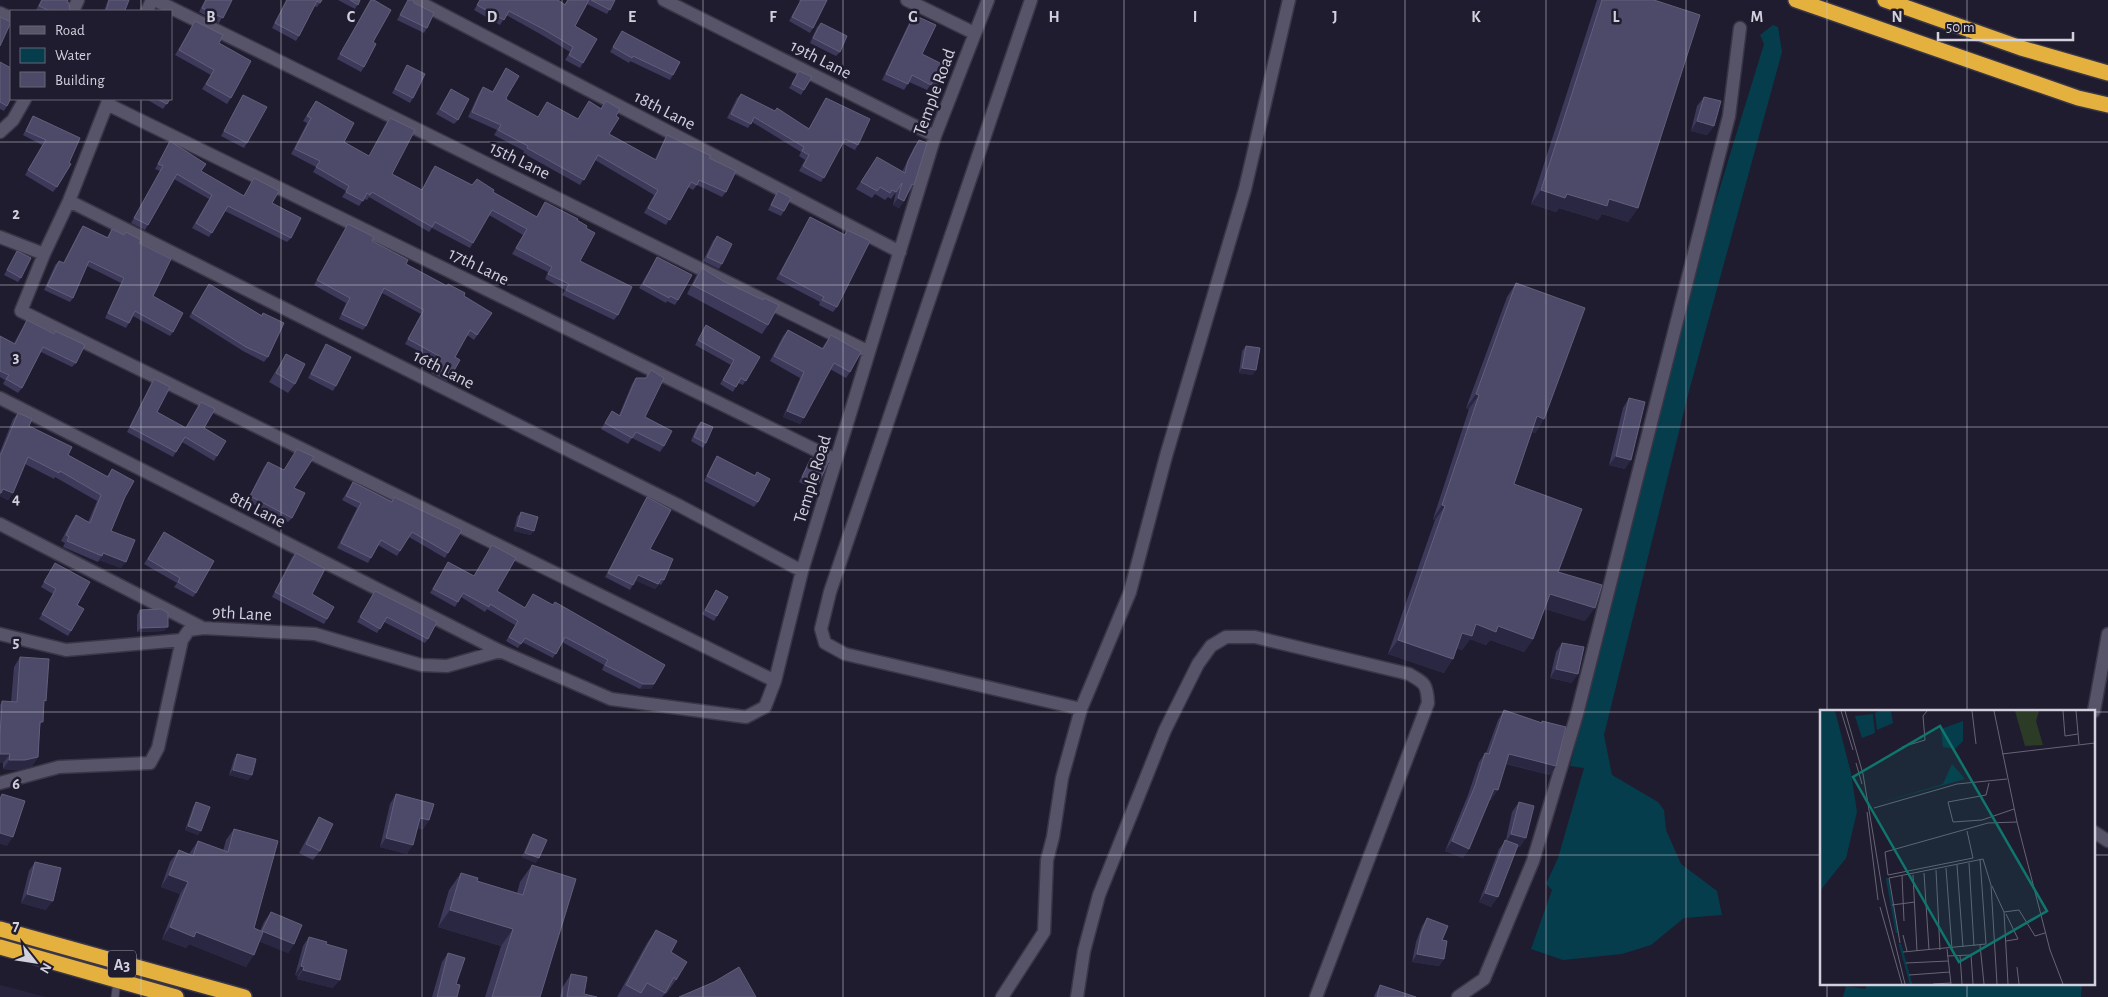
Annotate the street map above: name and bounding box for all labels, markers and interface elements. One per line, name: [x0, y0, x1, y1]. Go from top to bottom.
text: B: [206, 9, 216, 25]
text: C: [347, 9, 356, 25]
text: D: [487, 9, 498, 25]
text: E: [628, 9, 636, 25]
text: F: [769, 9, 777, 25]
text: G: [908, 9, 918, 25]
text: H: [1048, 9, 1060, 25]
text: I: [1193, 9, 1197, 25]
text: J: [1332, 9, 1338, 25]
text: K: [1471, 9, 1481, 25]
text: L: [1613, 9, 1620, 25]
text: M: [1751, 9, 1763, 25]
text: N: [1891, 9, 1903, 25]
legend: [10, 10, 172, 100]
scale bar: [1938, 10, 2073, 42]
text: 50 m: [1946, 20, 1975, 35]
text: Road: [55, 23, 85, 38]
street label: 19th Lane: [787, 37, 854, 83]
street label: Temple Road: [911, 47, 959, 138]
text: Water: [55, 48, 91, 63]
text: Building: [55, 73, 105, 88]
street label: 18th Lane: [631, 88, 698, 134]
street label: 15th Lane: [486, 139, 553, 183]
text: 2: [12, 206, 20, 222]
street label: 17th Lane: [445, 245, 512, 289]
street label: 16th Lane: [410, 347, 477, 393]
text: 3: [13, 349, 20, 365]
street label: Temple Road: [791, 433, 835, 525]
street label: 8th Lane: [227, 488, 288, 531]
text: 4: [12, 491, 20, 507]
street label: 9th Lane: [212, 603, 272, 625]
text: 5: [13, 634, 20, 650]
inset map: [1820, 710, 2096, 984]
text: 6: [12, 776, 20, 792]
text: 7: [13, 918, 20, 934]
north arrow: [10, 937, 60, 987]
road number: A3: [108, 951, 136, 978]
text: N: [37, 960, 54, 976]

